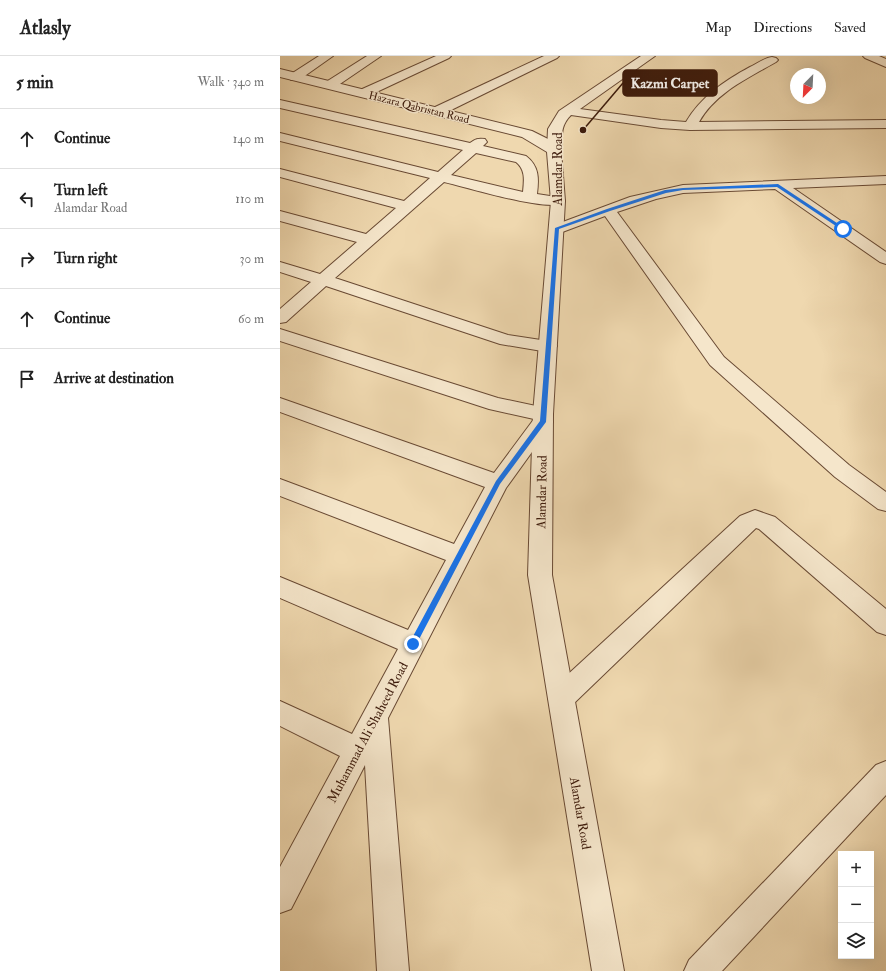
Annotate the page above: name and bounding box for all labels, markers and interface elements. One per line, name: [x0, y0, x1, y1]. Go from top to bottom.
text: Atlasly: [20, 16, 71, 40]
text: Map: [705, 19, 731, 36]
text: Directions: [753, 19, 812, 36]
text: Saved: [834, 19, 866, 36]
north arrow: [790, 68, 826, 104]
callout: Kazmi Carpet: [623, 70, 717, 96]
text: 5 min: [16, 72, 54, 93]
text: Walk · 340 m: [198, 74, 264, 90]
text: Kazmi Carpet: [631, 75, 710, 93]
street label: Hazara Qabristan Road: [367, 89, 471, 126]
icon: ahead: [16, 128, 38, 150]
text: Continue: [54, 129, 110, 148]
text: 140 m: [233, 131, 264, 147]
street label: Alamdar Road: [550, 132, 566, 207]
text: Turn left: [54, 181, 108, 200]
icon: left: [16, 188, 38, 210]
text: 110 m: [235, 191, 264, 207]
text: Alamdar Road: [54, 200, 127, 216]
route start: [834, 220, 852, 238]
icon: right: [16, 248, 38, 270]
text: Turn right: [54, 249, 117, 268]
text: 30 m: [240, 251, 264, 267]
icon: ahead: [16, 308, 38, 330]
text: Continue: [54, 309, 110, 328]
text: 60 m: [238, 311, 264, 327]
icon: arrive: [16, 368, 38, 390]
text: Arrive at destination: [54, 369, 174, 388]
street label: Alamdar Road: [533, 455, 551, 530]
route end: [404, 635, 422, 653]
street label: Muhammad Ali Shaheed Road: [324, 659, 412, 806]
street label: Alamdar Road: [566, 775, 594, 851]
map controls: [838, 851, 874, 959]
button: +: [838, 851, 874, 887]
button: −: [838, 887, 874, 923]
button: layers: [838, 923, 874, 959]

